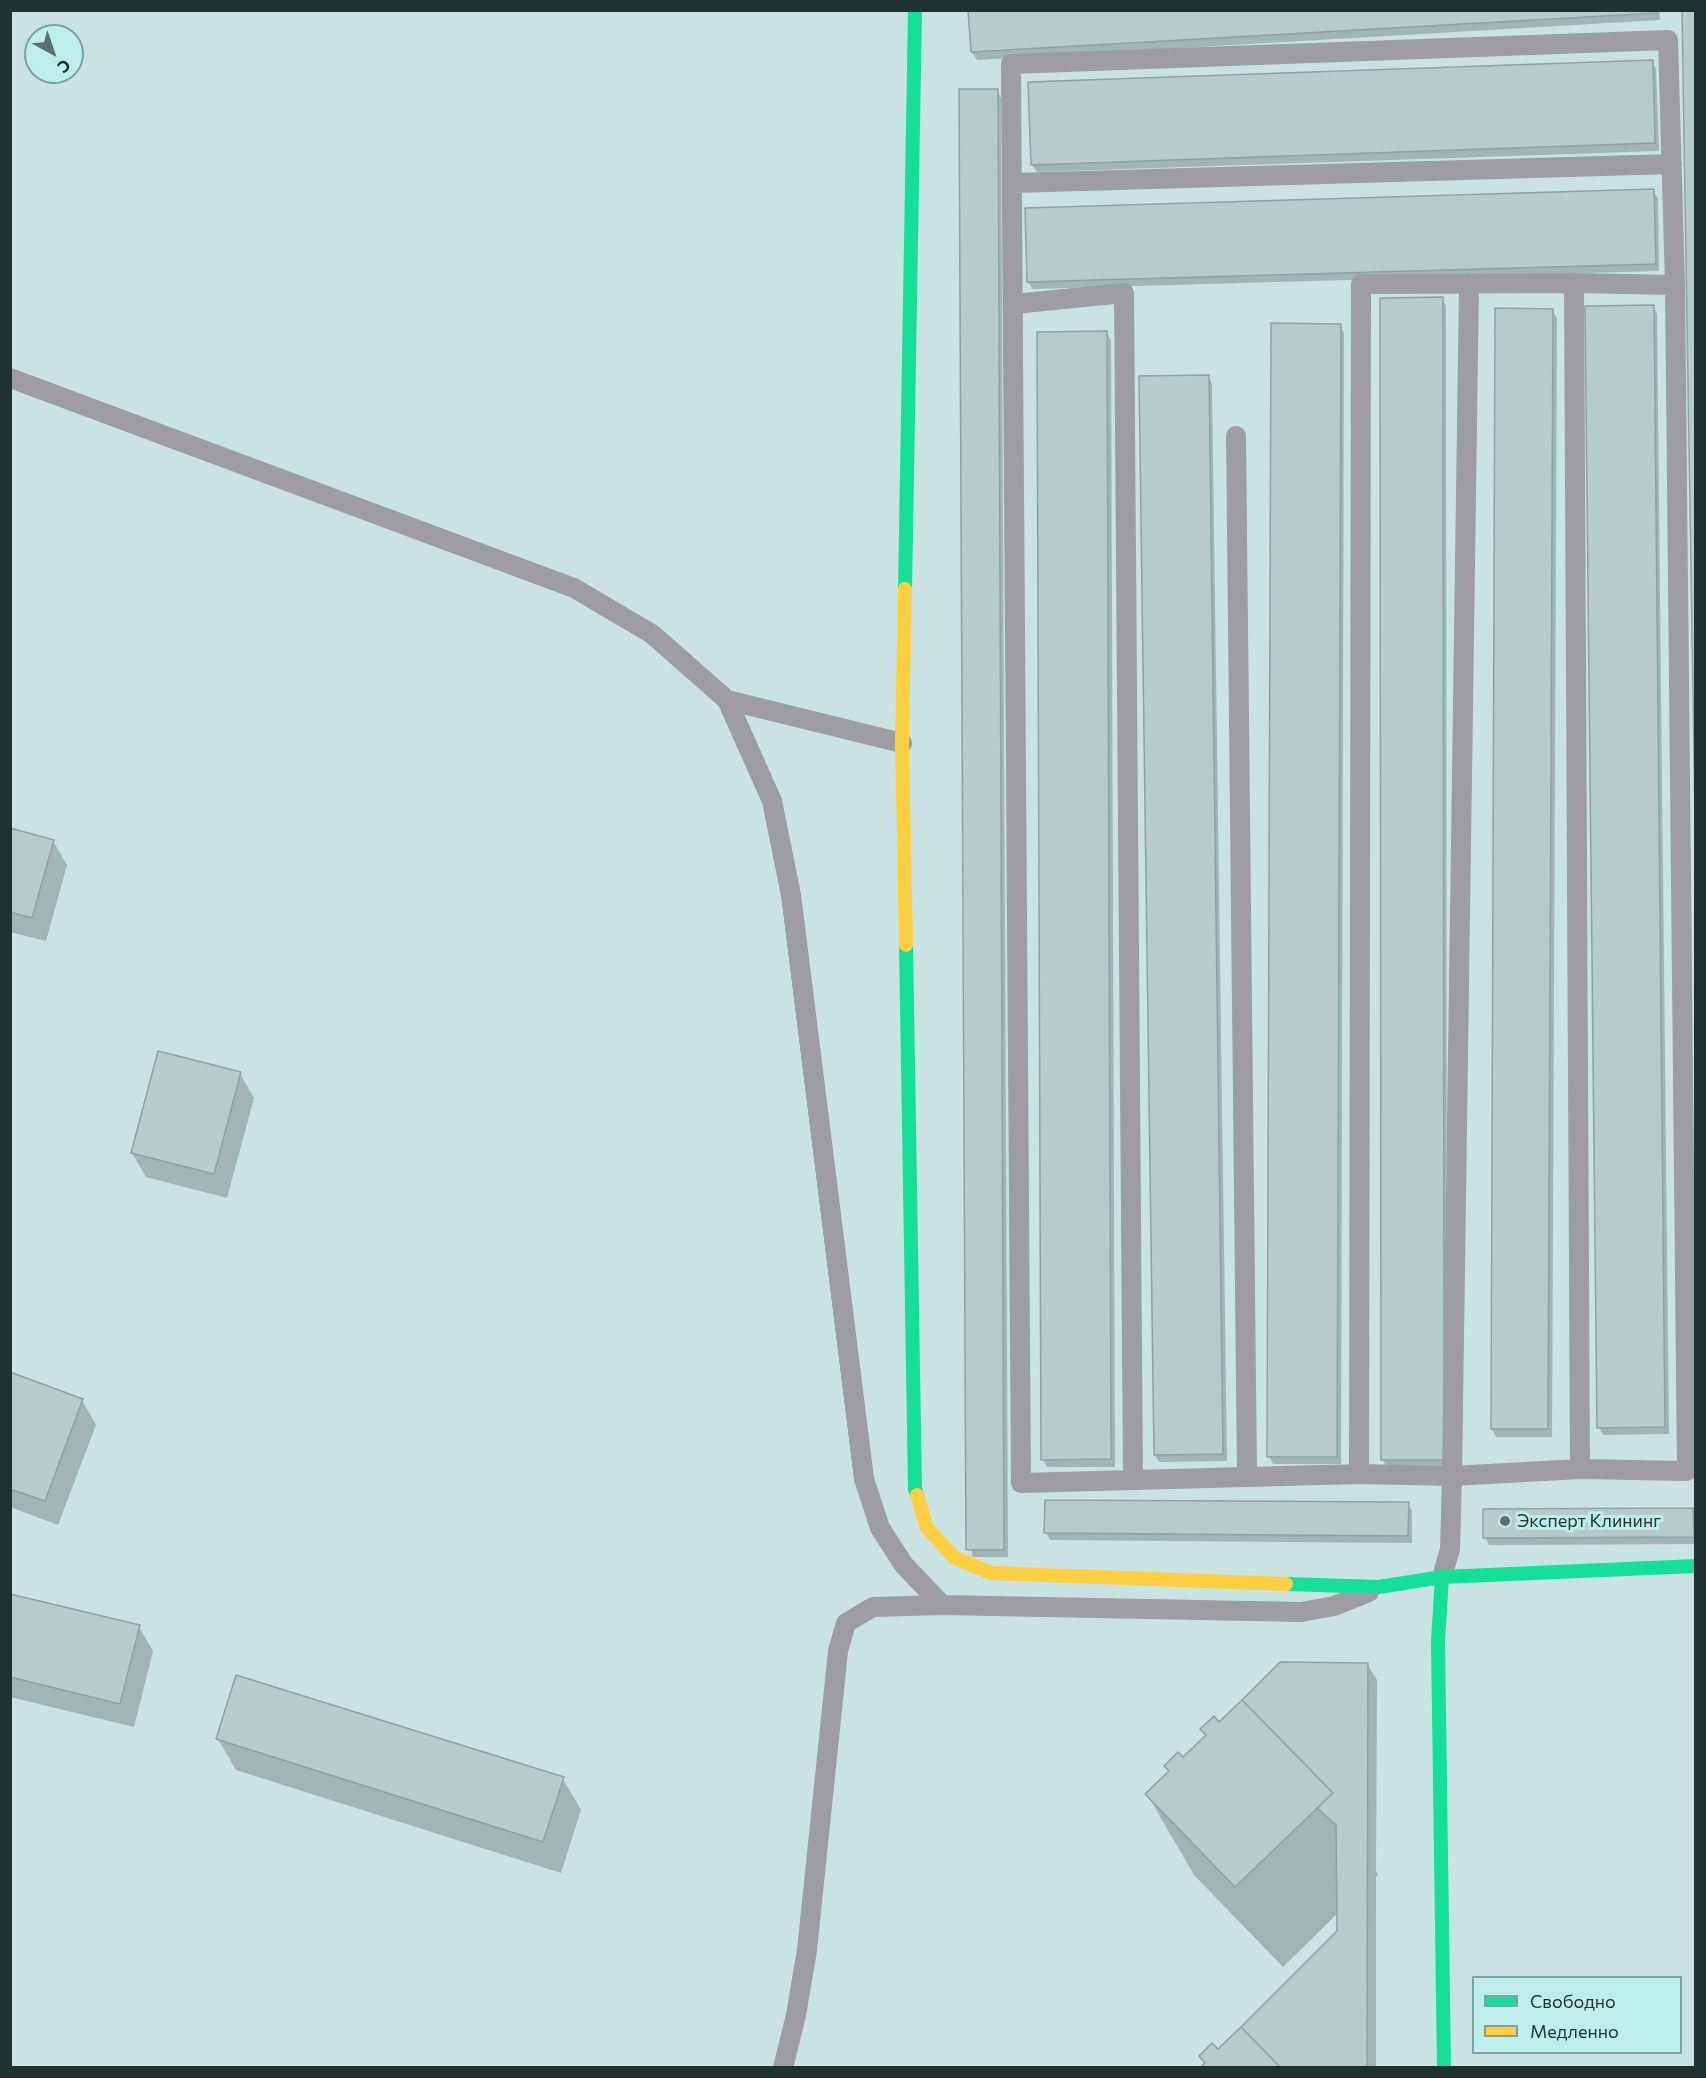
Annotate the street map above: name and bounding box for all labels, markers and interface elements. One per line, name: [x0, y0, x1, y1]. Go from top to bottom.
north arrow: [24, 24, 84, 84]
text: С: [54, 56, 75, 77]
place label: Эксперт Клининг: [1517, 1510, 1661, 1532]
marker: Эксперт Клининг: [1498, 1514, 1512, 1528]
legend: [1472, 1976, 1682, 2054]
text: Свободно: [1530, 1990, 1616, 2012]
text: Медленно: [1530, 2020, 1619, 2042]

